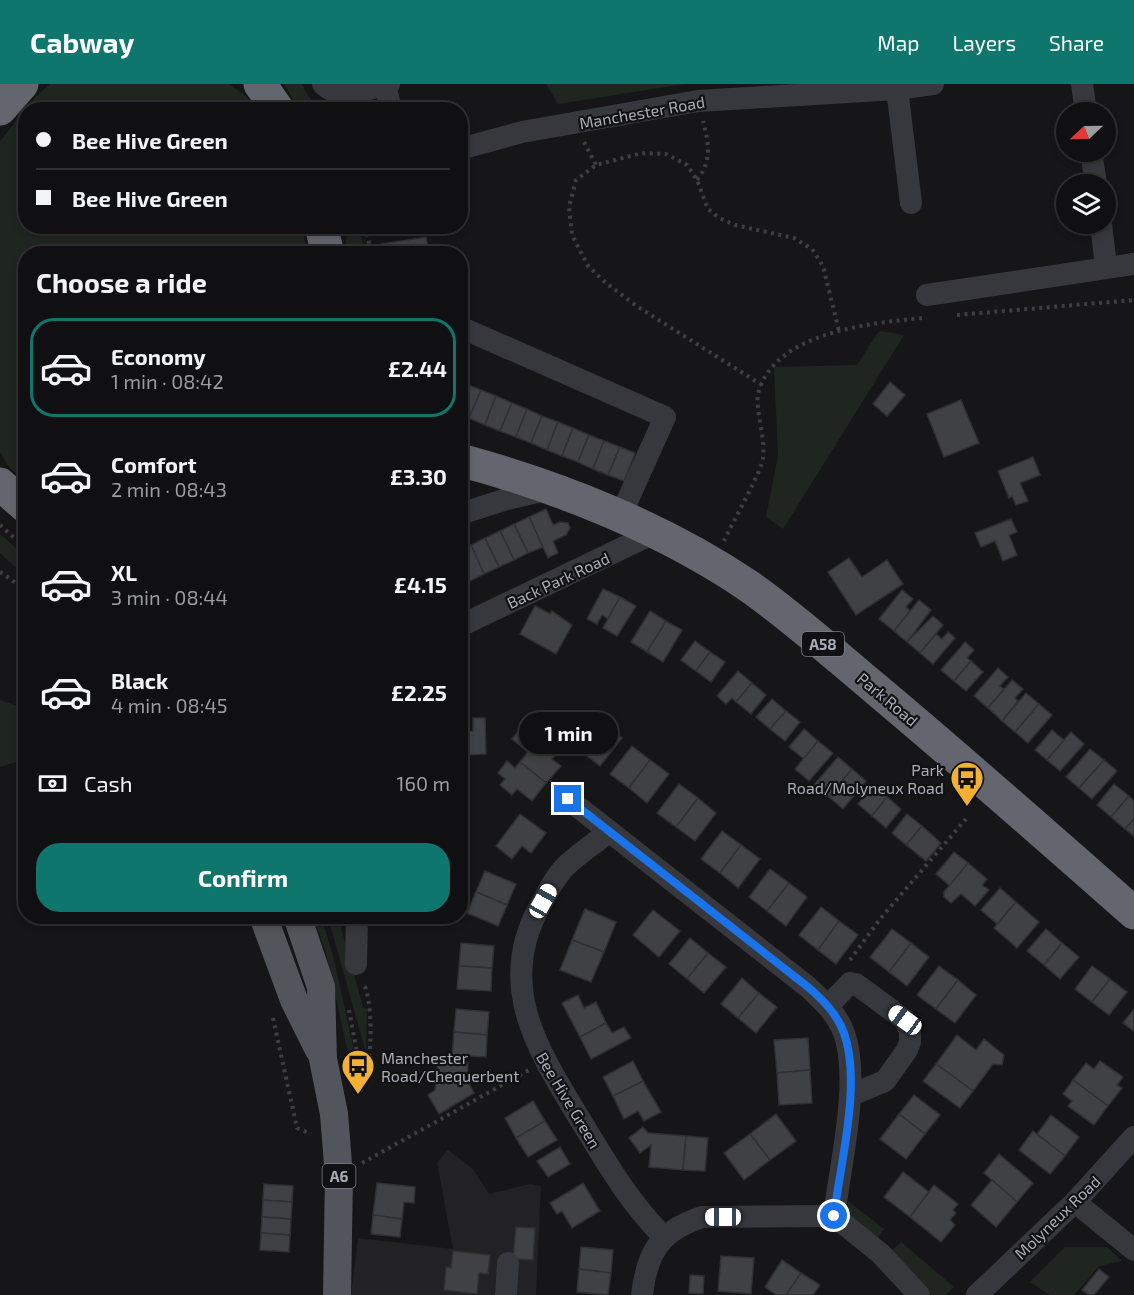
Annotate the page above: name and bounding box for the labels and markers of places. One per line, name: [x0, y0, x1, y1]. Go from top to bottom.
place label: Park Road/Molyneux Road: [787, 760, 944, 797]
bus stop icon: Park Road/Molyneux Road: [949, 760, 985, 807]
bus stop icon: Manchester Road/Chequerbent: [340, 1048, 376, 1095]
place label: Manchester Road/Chequerbent: [381, 1048, 519, 1085]

